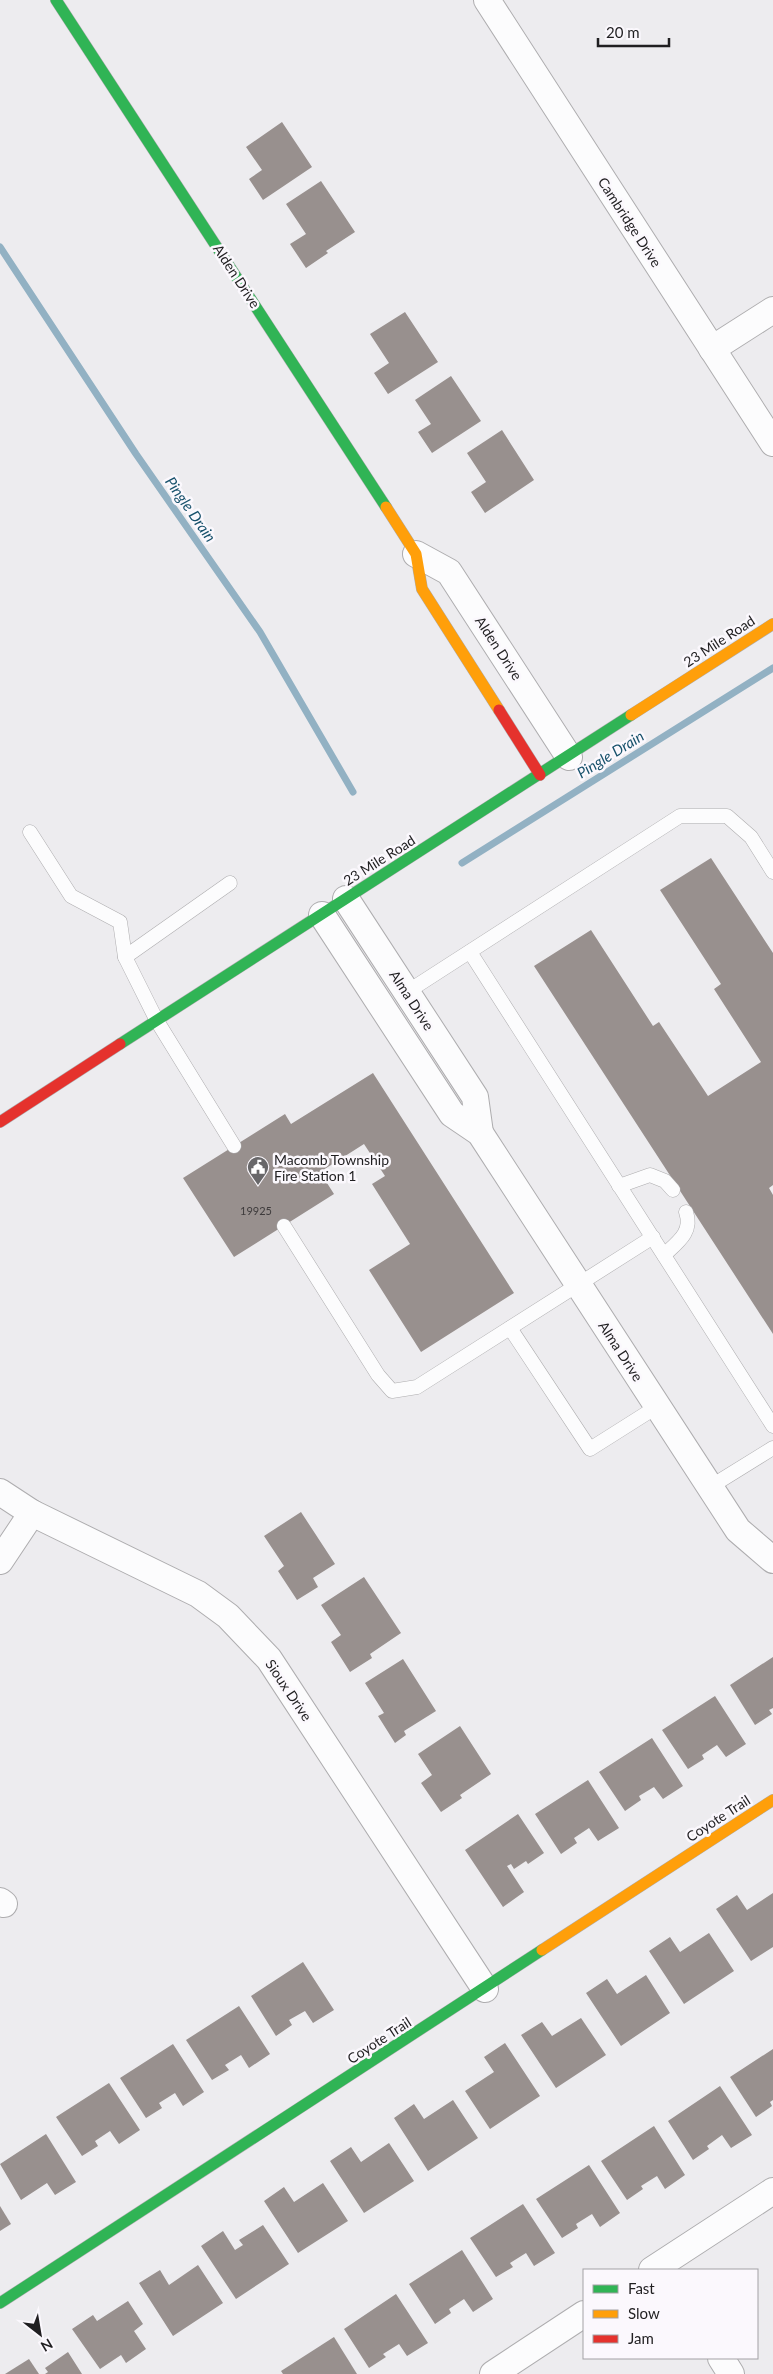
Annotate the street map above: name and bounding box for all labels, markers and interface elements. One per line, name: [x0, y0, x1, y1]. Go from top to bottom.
scale bar: [598, 15, 669, 47]
text: 20 m: [606, 23, 640, 41]
street label: Cambridge Drive: [595, 174, 665, 270]
street label: Alden Drive: [210, 241, 264, 311]
water label: Pingle Drain: [162, 473, 220, 545]
street label: 23 Mile Road: [680, 612, 758, 670]
street label: Alden Drive: [472, 613, 526, 683]
water label: Pingle Drain: [573, 726, 647, 782]
street label: 23 Mile Road: [340, 831, 418, 889]
street label: Alma Drive: [386, 967, 438, 1033]
place label: Macomb Township Fire Station 1: [274, 1151, 389, 1184]
public building icon: Macomb Township Fire Station 1: [246, 1155, 270, 1186]
house number: 19925: [240, 1204, 272, 1217]
street label: Alma Drive: [595, 1318, 647, 1384]
street label: Sioux Drive: [262, 1656, 316, 1724]
street label: Coyote Trail: [683, 1791, 753, 1845]
street label: Coyote Trail: [344, 2013, 414, 2067]
legend: [583, 2269, 758, 2359]
text: Fast: [628, 2279, 655, 2297]
text: Slow: [628, 2304, 660, 2322]
north arrow: [15, 2309, 65, 2359]
text: Jam: [628, 2329, 654, 2347]
text: N: [38, 2336, 56, 2356]

